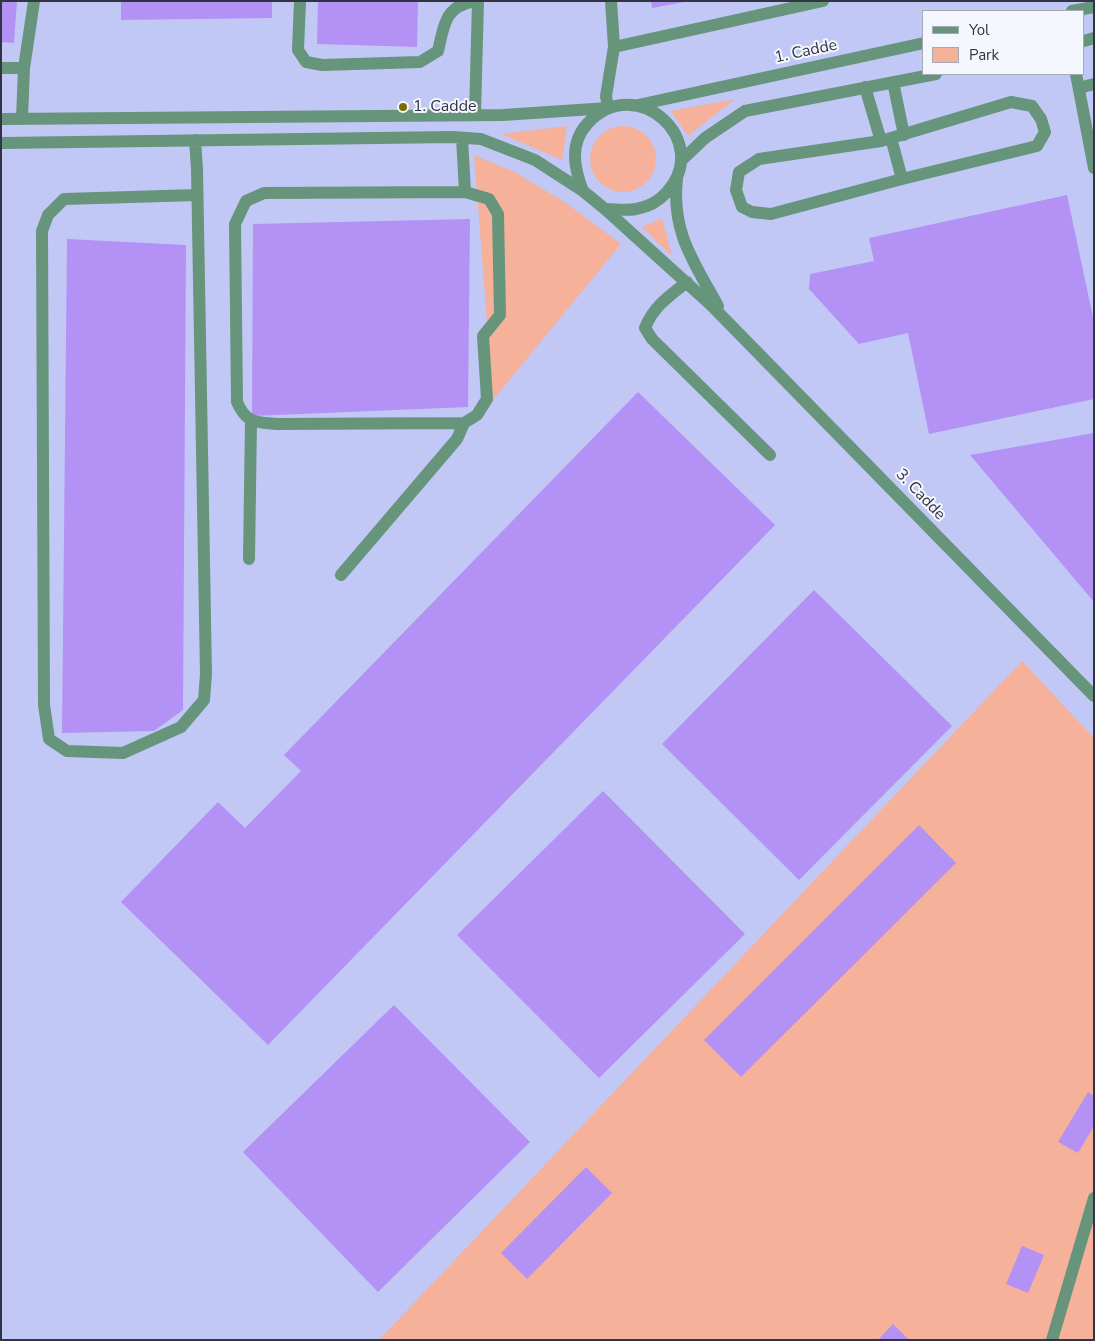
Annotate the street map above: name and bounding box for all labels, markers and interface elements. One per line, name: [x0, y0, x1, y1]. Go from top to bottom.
legend: [922, 10, 1085, 75]
text: Yol: [969, 20, 990, 40]
street label: 1. Cadde: [773, 36, 839, 68]
text: Park: [969, 45, 999, 65]
place label: 1. Cadde: [413, 97, 477, 117]
marker: 1. Cadde: [397, 101, 409, 113]
street label: 3. Cadde: [891, 465, 949, 525]

